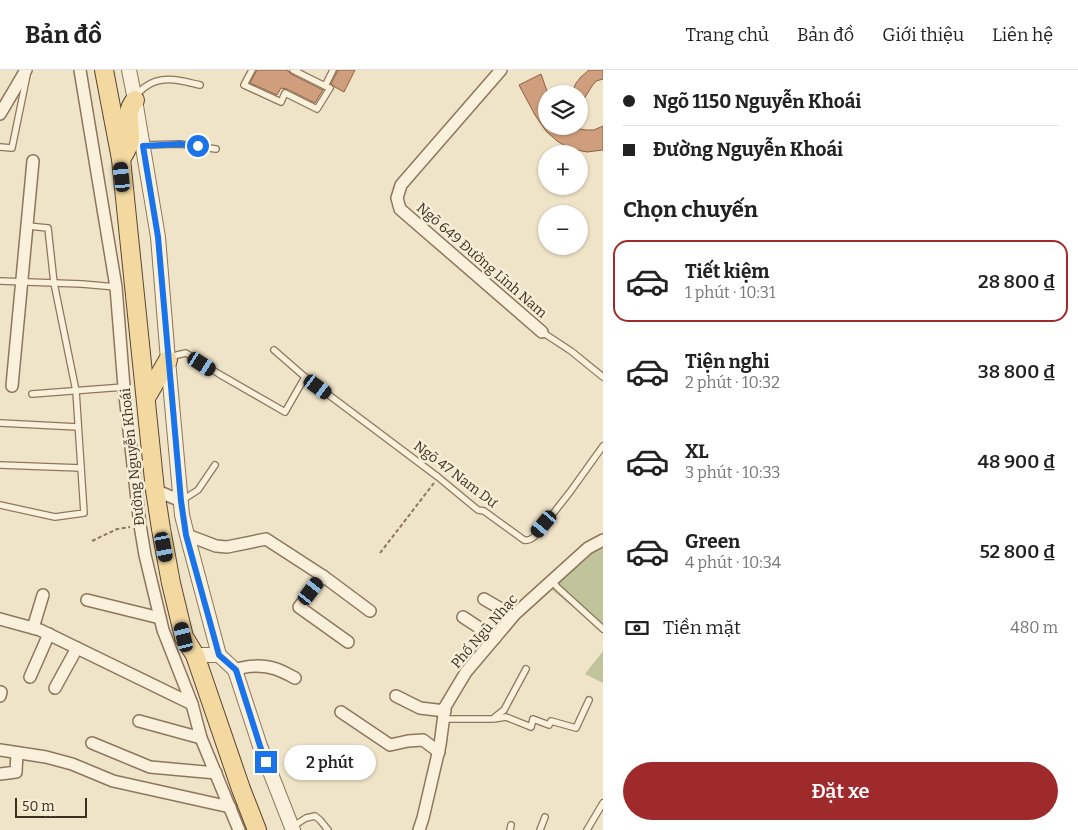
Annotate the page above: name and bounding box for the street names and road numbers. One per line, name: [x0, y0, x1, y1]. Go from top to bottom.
street label: Ngõ 649 Đường Lĩnh Nam: [413, 199, 551, 322]
street label: Đường Nguyễn Khoái: [117, 387, 148, 527]
street label: Ngõ 47 Nam Dư: [410, 437, 501, 512]
street label: Phố Ngũ Nhạc: [447, 590, 521, 672]

